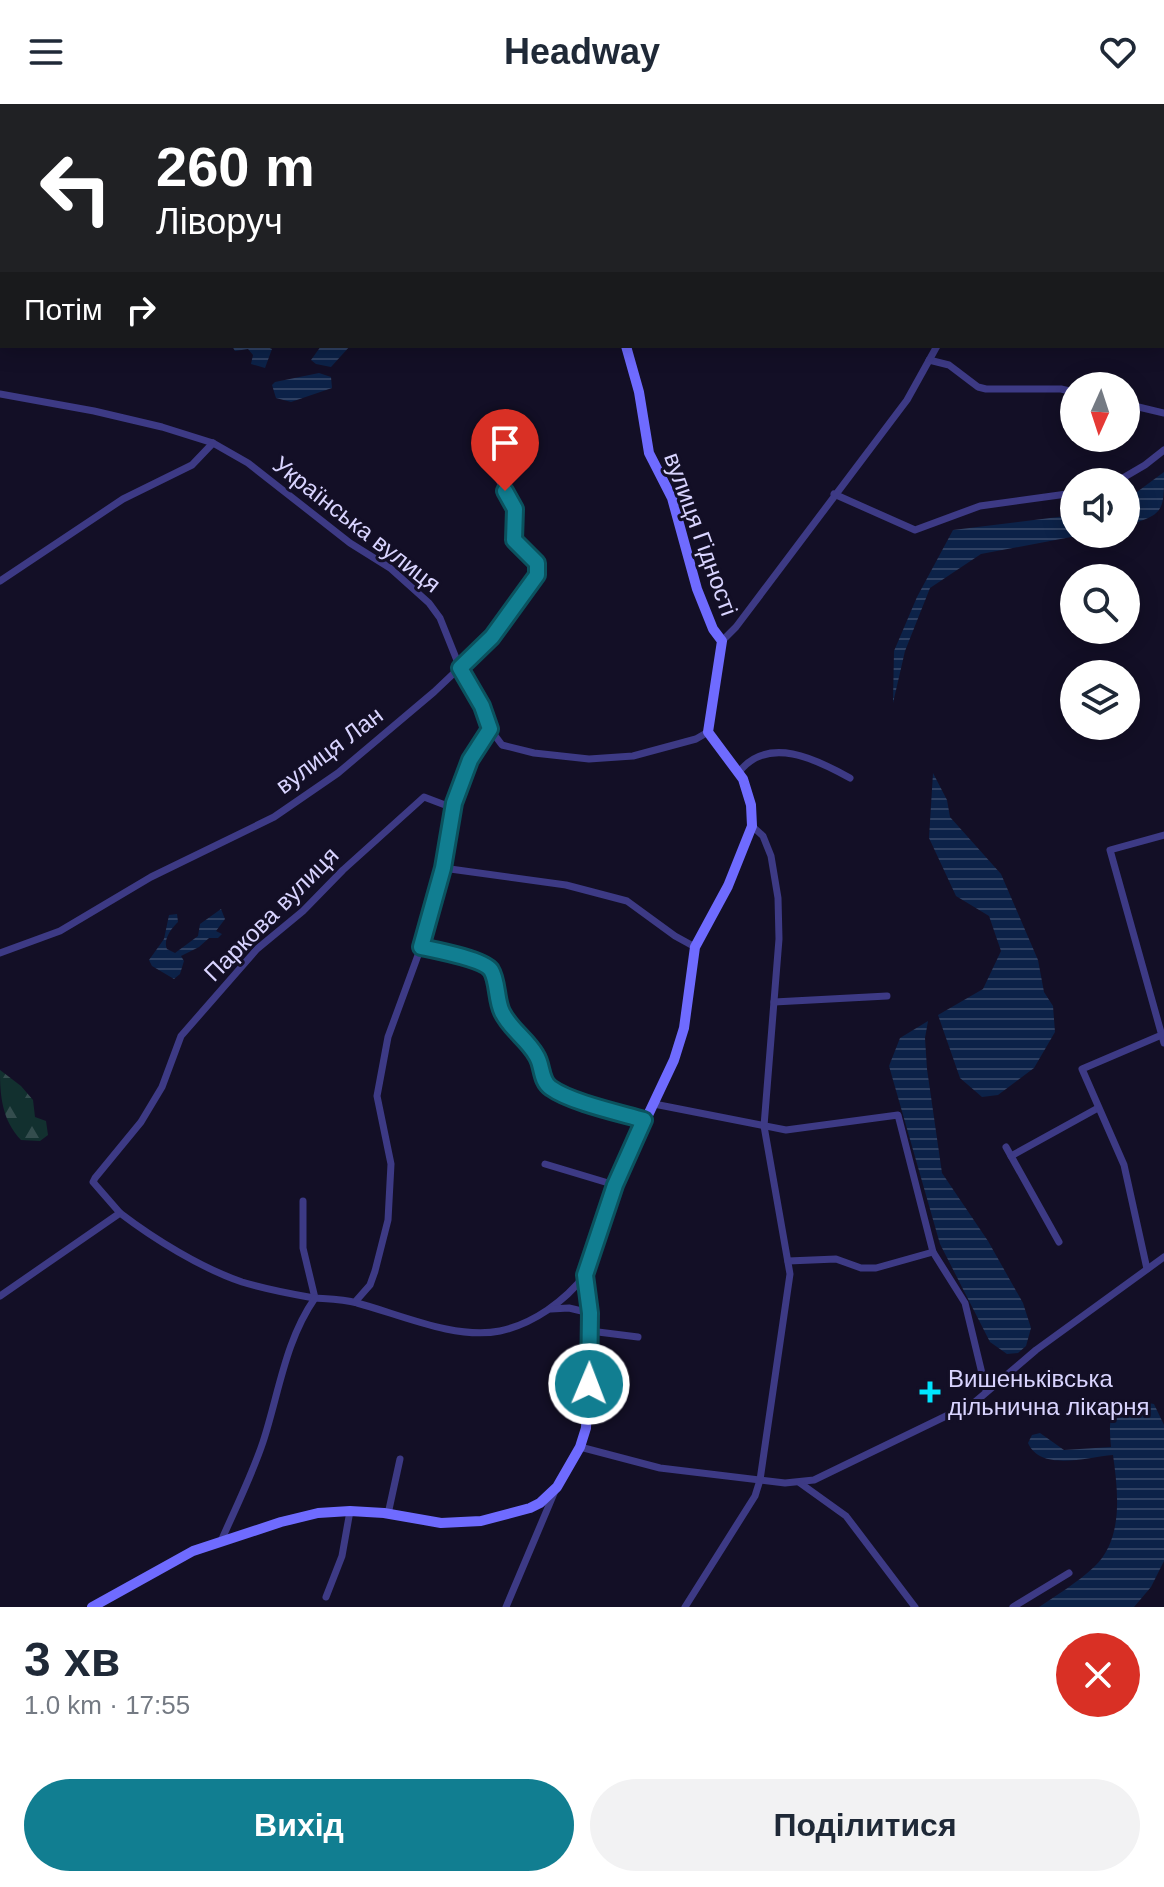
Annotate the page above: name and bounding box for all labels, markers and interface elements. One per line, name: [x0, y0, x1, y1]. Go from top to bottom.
icon: menu: [24, 30, 68, 74]
icon: heart: [1096, 30, 1140, 74]
text: Headway: [504, 31, 660, 72]
text: 260 m: [156, 135, 315, 198]
icon: left: [24, 136, 128, 240]
text: Ліворуч: [156, 201, 283, 242]
icon: right: [119, 288, 163, 332]
text: Потім: [24, 293, 103, 326]
north arrow: [1060, 372, 1140, 452]
map controls: [1060, 372, 1140, 740]
pin: [471, 409, 539, 491]
icon: arrive: [483, 421, 527, 465]
street label: вулиця Гідності: [659, 449, 743, 619]
street label: Українська вулиця: [268, 450, 446, 598]
button: sound: [1060, 468, 1140, 548]
button: search: [1060, 564, 1140, 644]
button: layers: [1060, 660, 1140, 740]
street label: вулиця Лан: [270, 701, 388, 799]
street label: Паркова вулиця: [198, 841, 344, 987]
position arrow: [547, 1342, 631, 1426]
place label: Вишеньківська дільнична лікарня: [948, 1365, 1150, 1420]
marker: Вишеньківська дільнична лікарня: [919, 1381, 941, 1403]
text: 3 хв: [24, 1633, 120, 1686]
button: close: [1056, 1633, 1140, 1717]
text: 1.0 km · 17:55: [24, 1690, 190, 1720]
button: Вихід: [24, 1779, 574, 1871]
button: Поділитися: [590, 1779, 1140, 1871]

